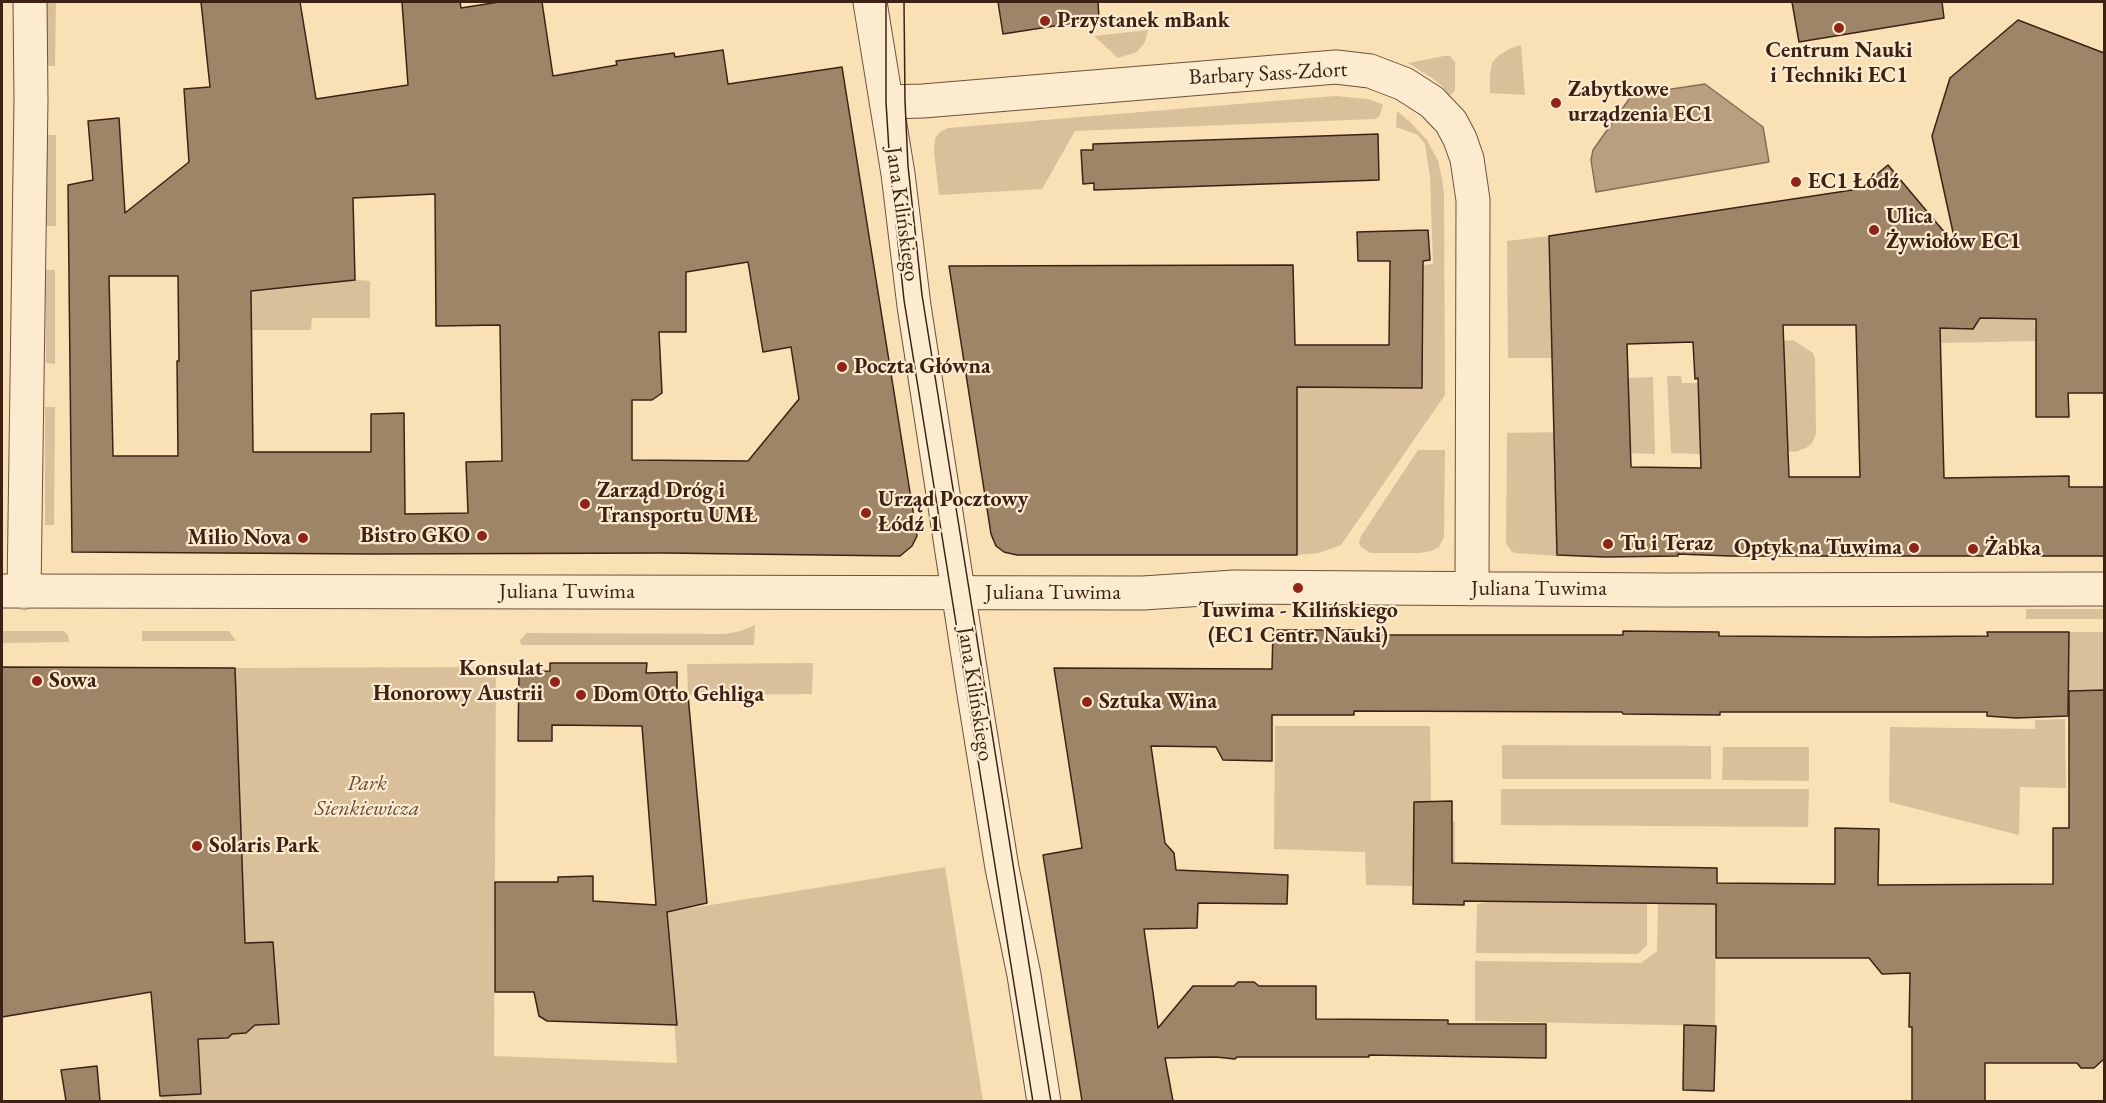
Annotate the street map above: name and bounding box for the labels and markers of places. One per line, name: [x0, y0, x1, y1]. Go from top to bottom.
place label: Przystanek mBank: [1057, 8, 1230, 34]
marker: Przystanek mBank: [1038, 14, 1052, 28]
marker: Centrum Nauki i Techniki EC1: [1832, 21, 1846, 35]
place label: Centrum Nauki i Techniki EC1: [1765, 38, 1913, 90]
place label: Zabytkowe urządzenia EC1: [1568, 77, 1713, 128]
marker: Zabytkowe urządzenia EC1: [1549, 96, 1563, 110]
place label: EC1 Łódź: [1808, 169, 1899, 195]
marker: EC1 Łódź: [1789, 175, 1803, 189]
place label: Ulica Żywiołów EC1: [1886, 204, 2021, 255]
marker: Ulica Żywiołów EC1: [1867, 223, 1881, 237]
place label: Poczta Główna: [854, 354, 991, 380]
marker: Poczta Główna: [835, 360, 849, 374]
place label: Zarząd Dróg i Transportu UMŁ: [597, 478, 757, 530]
place label: Urząd Pocztowy Łódź 1: [878, 487, 1028, 538]
marker: Zarząd Dróg i Transportu UMŁ: [578, 497, 592, 511]
marker: Urząd Pocztowy Łódź 1: [859, 506, 873, 520]
place label: Bistro GKO: [360, 523, 470, 549]
place label: Milio Nova: [188, 525, 291, 551]
marker: Bistro GKO: [475, 529, 489, 543]
marker: Milio Nova: [296, 531, 310, 545]
place label: Tu i Teraz: [1620, 531, 1713, 557]
place label: Optyk na Tuwima: [1734, 535, 1902, 561]
place label: Żabka: [1985, 536, 2041, 562]
marker: Tu i Teraz: [1601, 537, 1615, 551]
marker: Optyk na Tuwima: [1907, 541, 1921, 555]
marker: Żabka: [1966, 542, 1980, 556]
marker: Tuwima - Kilińskiego (EC1 Centr. Nauki): [1291, 581, 1305, 595]
place label: Tuwima - Kilińskiego (EC1 Centr. Nauki): [1198, 598, 1398, 650]
place label: Konsulat Honorowy Austrii: [373, 656, 543, 708]
place label: Sowa: [49, 668, 97, 694]
marker: Sowa: [30, 674, 44, 688]
marker: Konsulat Honorowy Austrii: [548, 675, 562, 689]
place label: Dom Otto Gehliga: [593, 682, 764, 708]
marker: Dom Otto Gehliga: [574, 688, 588, 702]
place label: Sztuka Wina: [1099, 689, 1217, 715]
marker: Sztuka Wina: [1080, 695, 1094, 709]
place label: Solaris Park: [209, 833, 319, 859]
marker: Solaris Park: [190, 839, 204, 853]

